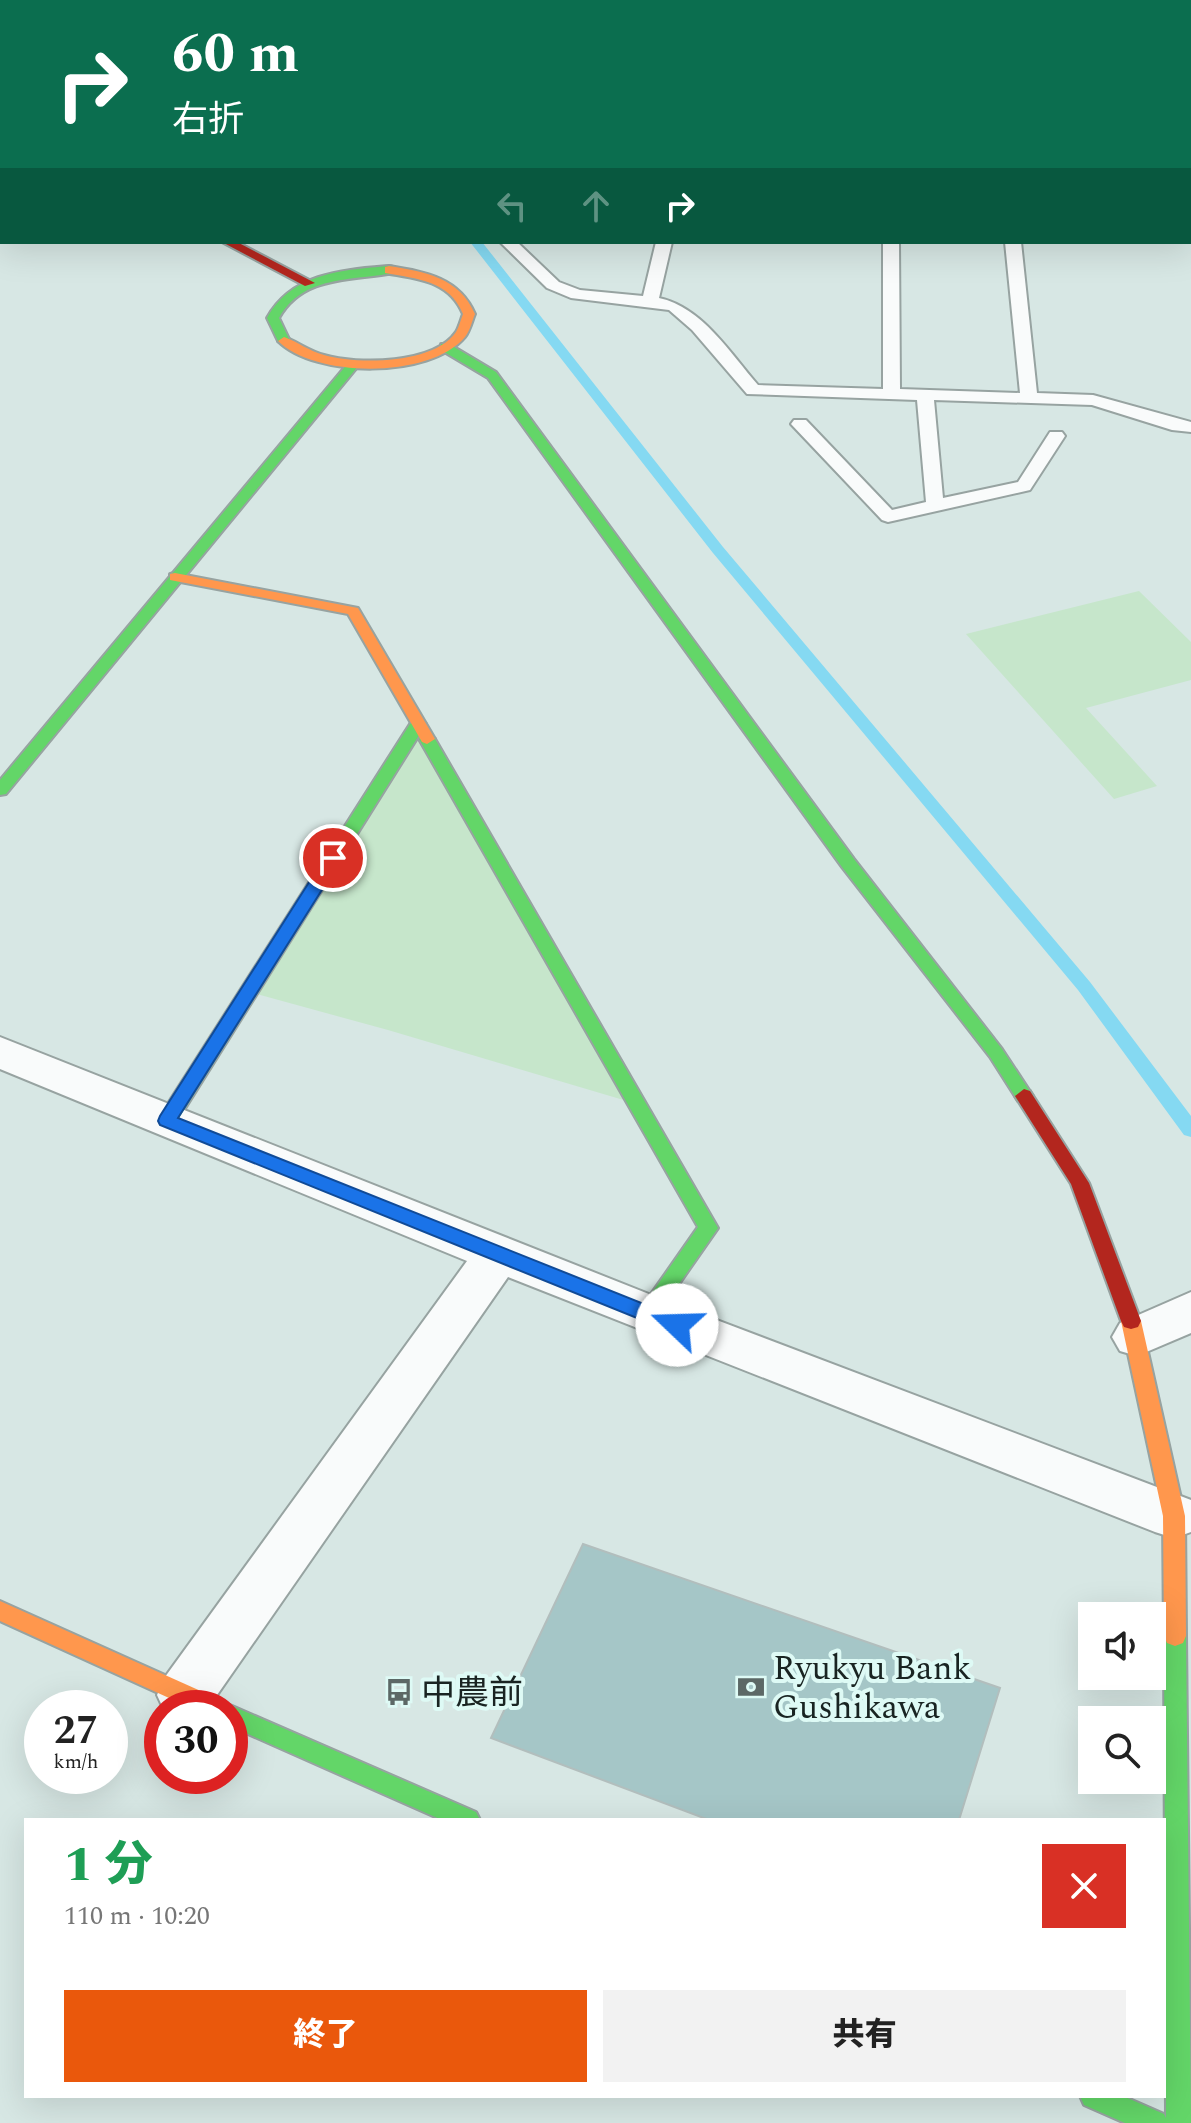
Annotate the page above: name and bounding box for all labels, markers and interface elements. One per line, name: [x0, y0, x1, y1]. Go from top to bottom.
text: 60 m: [172, 12, 299, 97]
icon: right: [40, 32, 144, 136]
text: 右折: [172, 93, 244, 148]
icon: left: [490, 184, 534, 228]
icon: ahead: [574, 184, 618, 228]
icon: right: [658, 184, 702, 228]
pin: [299, 824, 367, 892]
icon: arrive: [311, 836, 355, 880]
position arrow: [635, 1283, 719, 1367]
map controls: [1078, 1602, 1166, 1794]
button: sound: [1078, 1602, 1166, 1690]
place label: Ryukyu Bank Gushikawa: [773, 1643, 972, 1734]
place label: 中農前: [421, 1668, 523, 1720]
bank icon: Ryukyu Bank Gushikawa: [736, 1672, 766, 1702]
bus stop icon: 中農前: [384, 1677, 414, 1707]
speed limit sign: 30: [144, 1690, 248, 1794]
text: 27: [54, 1701, 98, 1762]
button: search: [1078, 1706, 1166, 1794]
text: km/h: [54, 1747, 99, 1777]
text: 1 分: [64, 1829, 153, 1902]
button: close: [1042, 1844, 1126, 1928]
text: 110 m · 10:20: [64, 1896, 210, 1936]
button: 終了: [64, 1990, 587, 2082]
button: 共有: [603, 1990, 1126, 2082]

